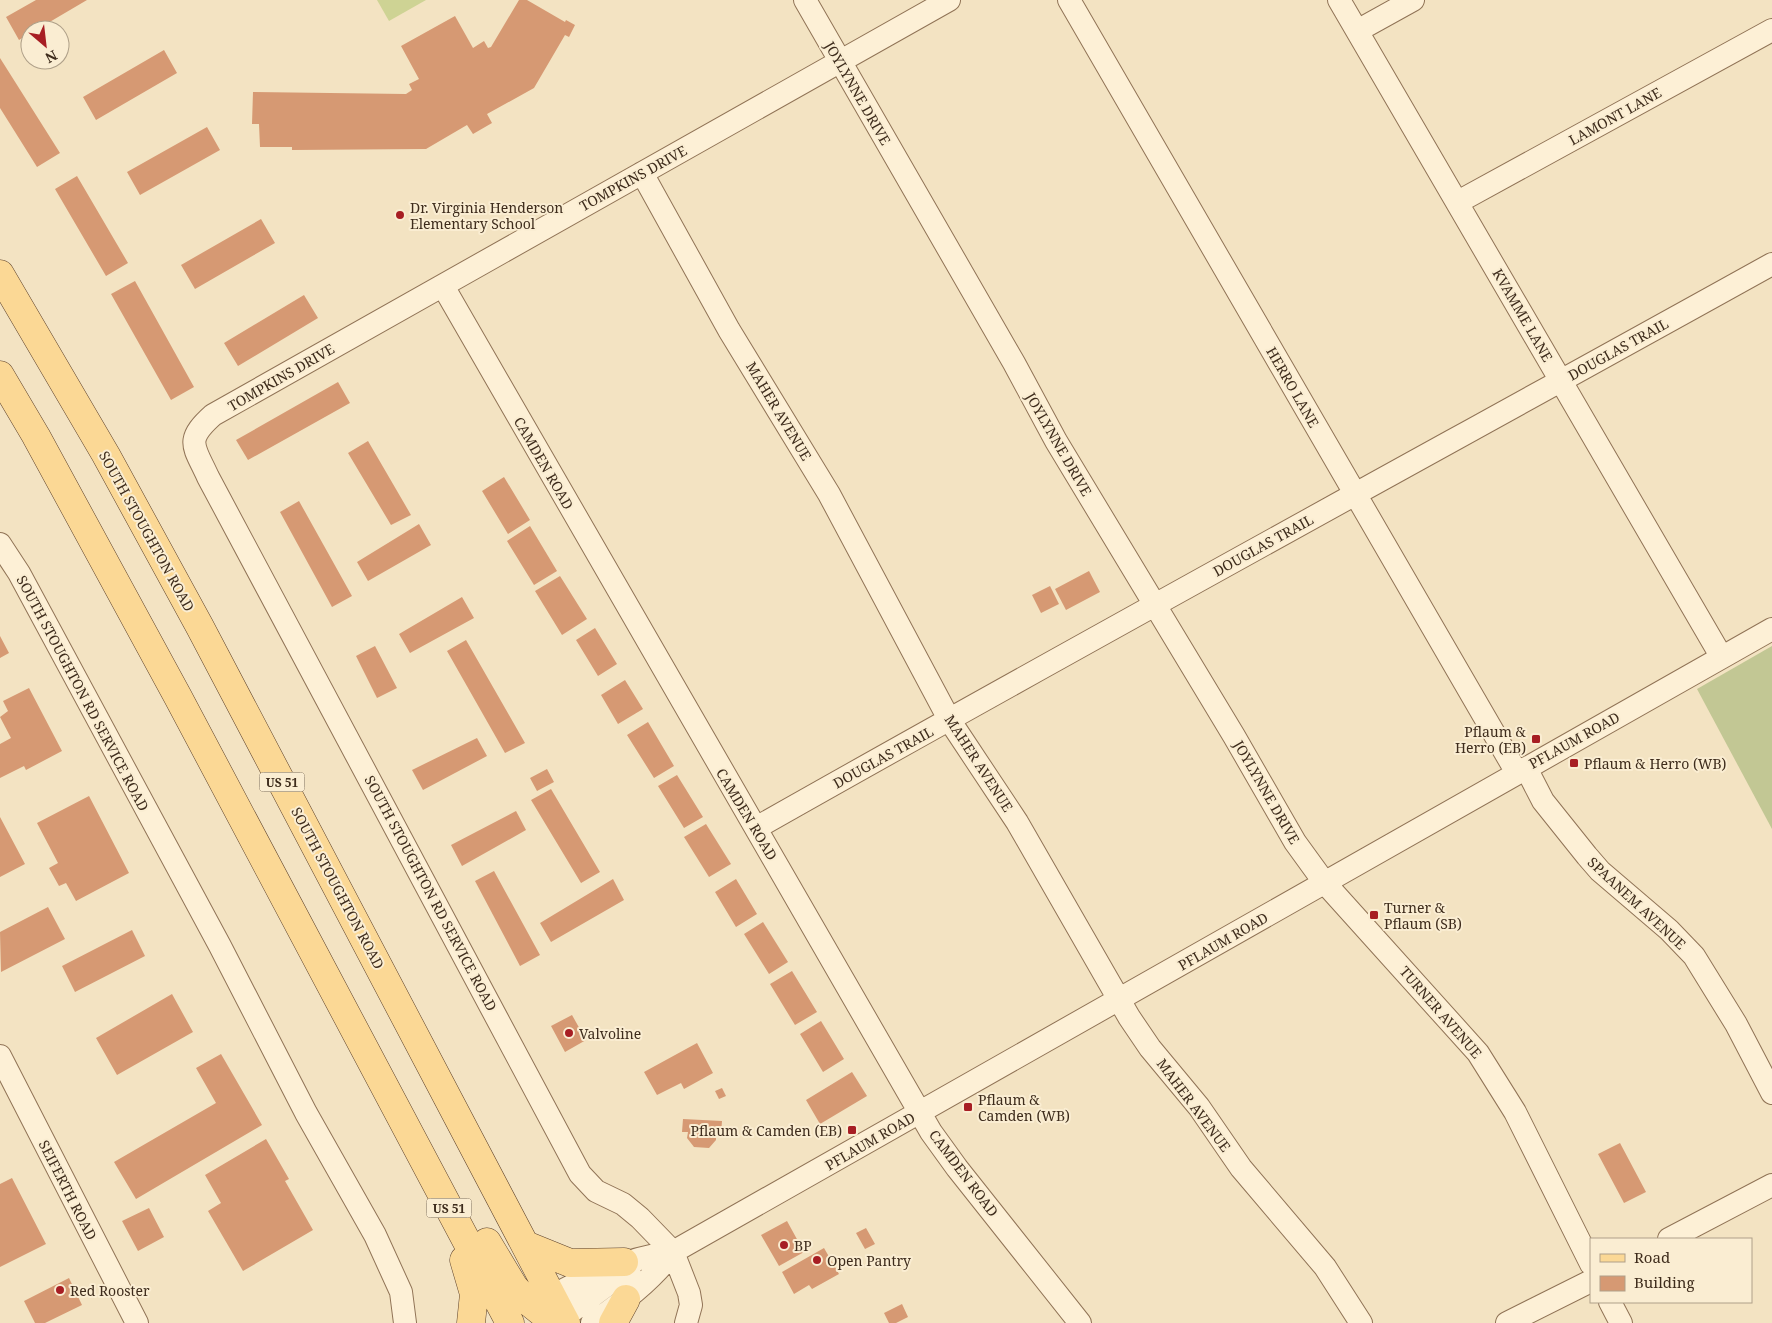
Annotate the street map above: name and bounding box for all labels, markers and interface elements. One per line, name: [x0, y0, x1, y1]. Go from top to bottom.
north arrow: [20, 20, 70, 70]
street label: JOYLYNNE DRIVE: [820, 37, 896, 149]
text: N: [42, 46, 61, 68]
street label: LAMONT LANE: [1565, 83, 1665, 149]
street label: TOMPKINS DRIVE: [576, 141, 690, 215]
place label: Dr. Virginia Henderson Elementary School: [410, 198, 563, 233]
marker: Dr. Virginia Henderson Elementary School: [394, 209, 406, 221]
street label: KVAMME LANE: [1489, 265, 1558, 365]
street label: DOUGLAS TRAIL: [1564, 313, 1672, 384]
street label: TOMPKINS DRIVE: [224, 339, 338, 415]
street label: HERRO LANE: [1262, 343, 1324, 431]
street label: MAHER AVENUE: [742, 358, 816, 464]
street label: JOYLYNNE DRIVE: [1021, 388, 1097, 500]
street label: CAMDEN ROAD: [510, 413, 578, 513]
street label: SOUTH STOUGHTON ROAD: [95, 447, 199, 615]
street label: DOUGLAS TRAIL: [1209, 509, 1317, 580]
street label: SOUTH STOUGHTON RD SERVICE ROAD: [13, 572, 153, 814]
street label: PFLAUM ROAD: [1525, 707, 1623, 773]
street label: MAHER AVENUE: [941, 711, 1018, 815]
street label: DOUGLAS TRAIL: [829, 721, 937, 792]
place label: Pflaum & Herro (EB): [1455, 722, 1527, 757]
marker: Pflaum & Herro (EB): [1530, 733, 1542, 745]
street label: JOYLYNNE DRIVE: [1229, 736, 1305, 848]
place label: Pflaum & Herro (WB): [1584, 754, 1727, 773]
marker: Pflaum & Herro (WB): [1568, 757, 1580, 769]
street label: CAMDEN ROAD: [712, 765, 782, 863]
road number: US 51: [260, 772, 304, 792]
street label: SOUTH STOUGHTON RD SERVICE ROAD: [361, 772, 501, 1014]
street label: SOUTH STOUGHTON ROAD: [287, 804, 389, 972]
street label: SPAANEM AVENUE: [1584, 853, 1690, 954]
place label: Turner & Pflaum (SB): [1384, 898, 1462, 933]
street label: PFLAUM ROAD: [1175, 908, 1271, 974]
marker: Turner & Pflaum (SB): [1368, 909, 1380, 921]
street label: TURNER AVENUE: [1396, 962, 1487, 1062]
place label: Valvoline: [579, 1024, 641, 1043]
marker: Valvoline: [563, 1027, 575, 1039]
street label: MAHER AVENUE: [1153, 1055, 1235, 1156]
place label: Pflaum & Camden (WB): [978, 1090, 1070, 1125]
marker: Pflaum & Camden (WB): [962, 1101, 974, 1113]
street label: PFLAUM ROAD: [822, 1108, 918, 1174]
place label: Pflaum & Camden (EB): [691, 1121, 842, 1140]
marker: Pflaum & Camden (EB): [846, 1124, 858, 1136]
street label: CAMDEN ROAD: [925, 1126, 1003, 1220]
street label: SEIFERTH ROAD: [35, 1137, 101, 1243]
road number: US 51: [426, 1198, 472, 1218]
place label: BP: [794, 1236, 812, 1255]
legend: [1590, 1238, 1752, 1303]
marker: BP: [778, 1239, 790, 1251]
text: Road: [1634, 1247, 1670, 1267]
place label: Open Pantry: [827, 1251, 911, 1270]
marker: Open Pantry: [811, 1254, 823, 1266]
text: Building: [1634, 1272, 1695, 1292]
place label: Red Rooster: [70, 1281, 150, 1300]
marker: Red Rooster: [54, 1284, 66, 1296]

